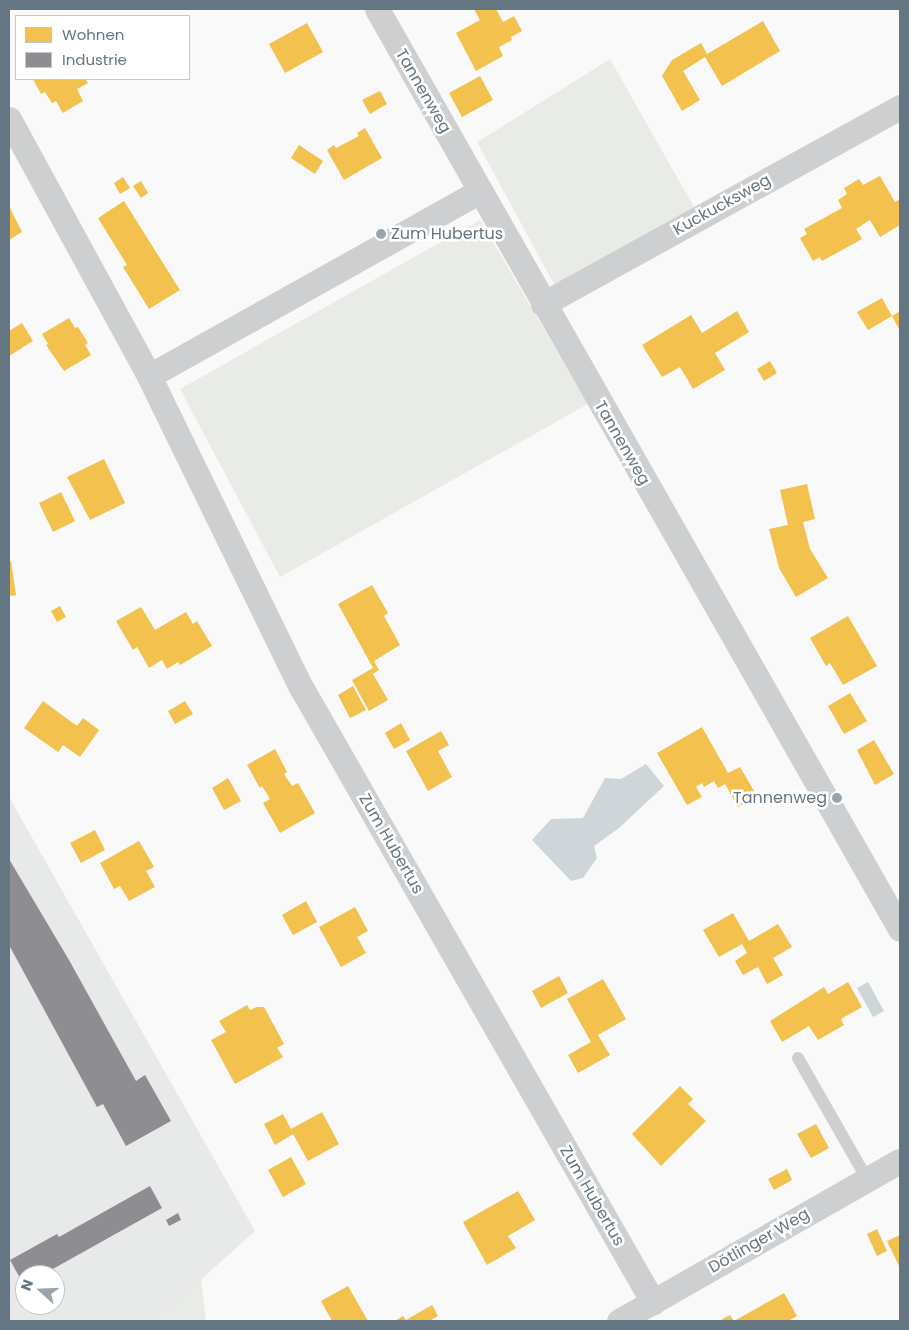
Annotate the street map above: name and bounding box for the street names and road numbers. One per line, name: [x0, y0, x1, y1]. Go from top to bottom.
street label: Tannenweg: [391, 46, 455, 136]
street label: Kuckucksweg: [670, 170, 774, 240]
street label: Tannenweg: [590, 398, 654, 488]
street label: Zum Hubertus: [355, 791, 427, 897]
street label: Zum Hubertus: [556, 1143, 628, 1249]
street label: Dötlinger Weg: [705, 1204, 813, 1278]

